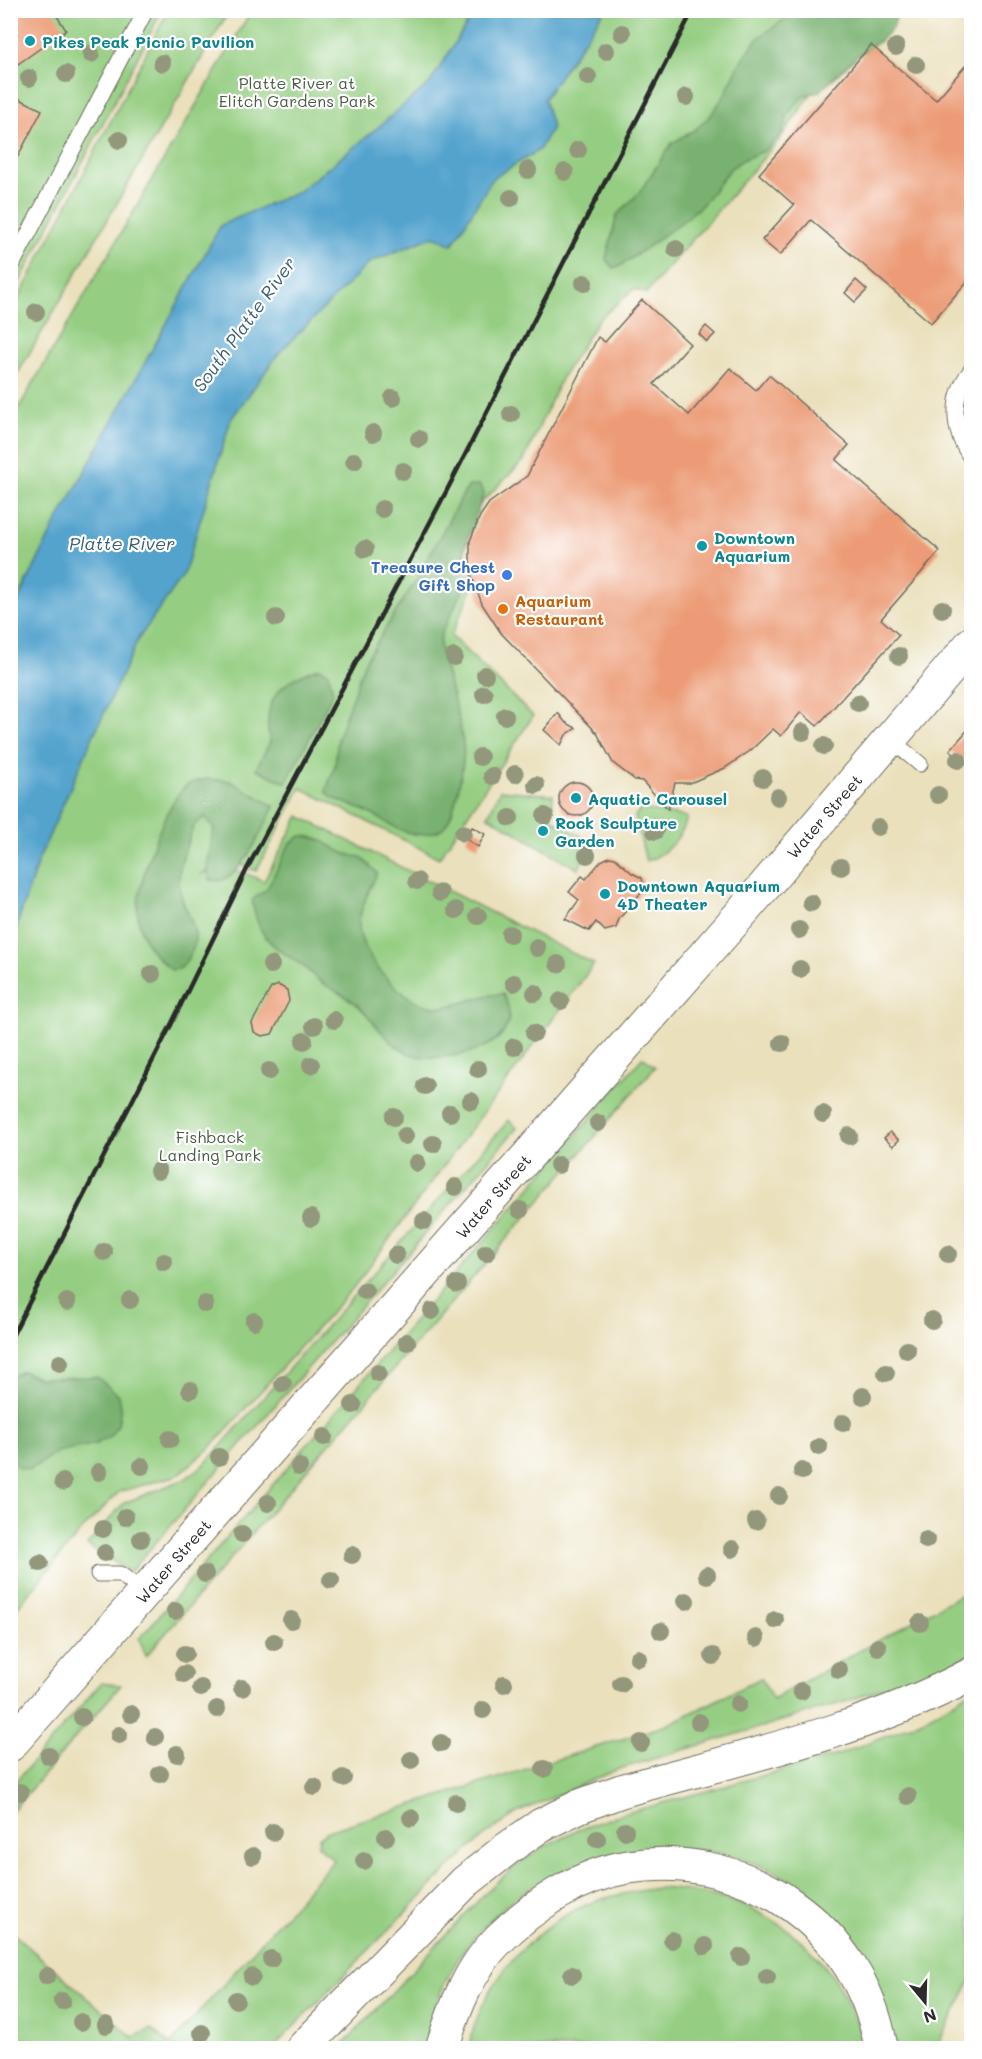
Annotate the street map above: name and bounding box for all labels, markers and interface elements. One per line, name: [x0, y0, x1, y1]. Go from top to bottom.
place label: Pikes Peak Picnic Pavilion: [42, 31, 254, 52]
marker: Pikes Peak Picnic Pavilion: [23, 34, 37, 48]
park label: Platte River at Elitch Gardens Park: [219, 72, 375, 111]
water label: South Platte River: [187, 252, 301, 396]
place label: Downtown Aquarium: [714, 527, 795, 566]
water label: Platte River: [69, 531, 175, 555]
marker: Downtown Aquarium: [695, 539, 709, 553]
place label: Treasure Chest Gift Shop: [371, 556, 495, 595]
marker: Treasure Chest Gift Shop: [500, 568, 514, 582]
place label: Aquarium Restaurant: [515, 590, 604, 629]
marker: Aquarium Restaurant: [496, 602, 510, 616]
street label: Water Street: [782, 769, 866, 863]
place label: Aquatic Carousel: [588, 788, 727, 809]
marker: Aquatic Carousel: [569, 791, 583, 805]
place label: Rock Sculpture Garden: [555, 812, 677, 851]
marker: Rock Sculpture Garden: [536, 824, 550, 838]
place label: Downtown Aquarium 4D Theater: [617, 875, 780, 914]
marker: Downtown Aquarium 4D Theater: [598, 887, 612, 901]
park label: Fishback Landing Park: [159, 1126, 261, 1165]
street label: Water Street: [451, 1149, 535, 1243]
street label: Water Street: [131, 1514, 215, 1608]
north arrow: [895, 1972, 955, 2032]
text: N: [921, 2005, 939, 2029]

